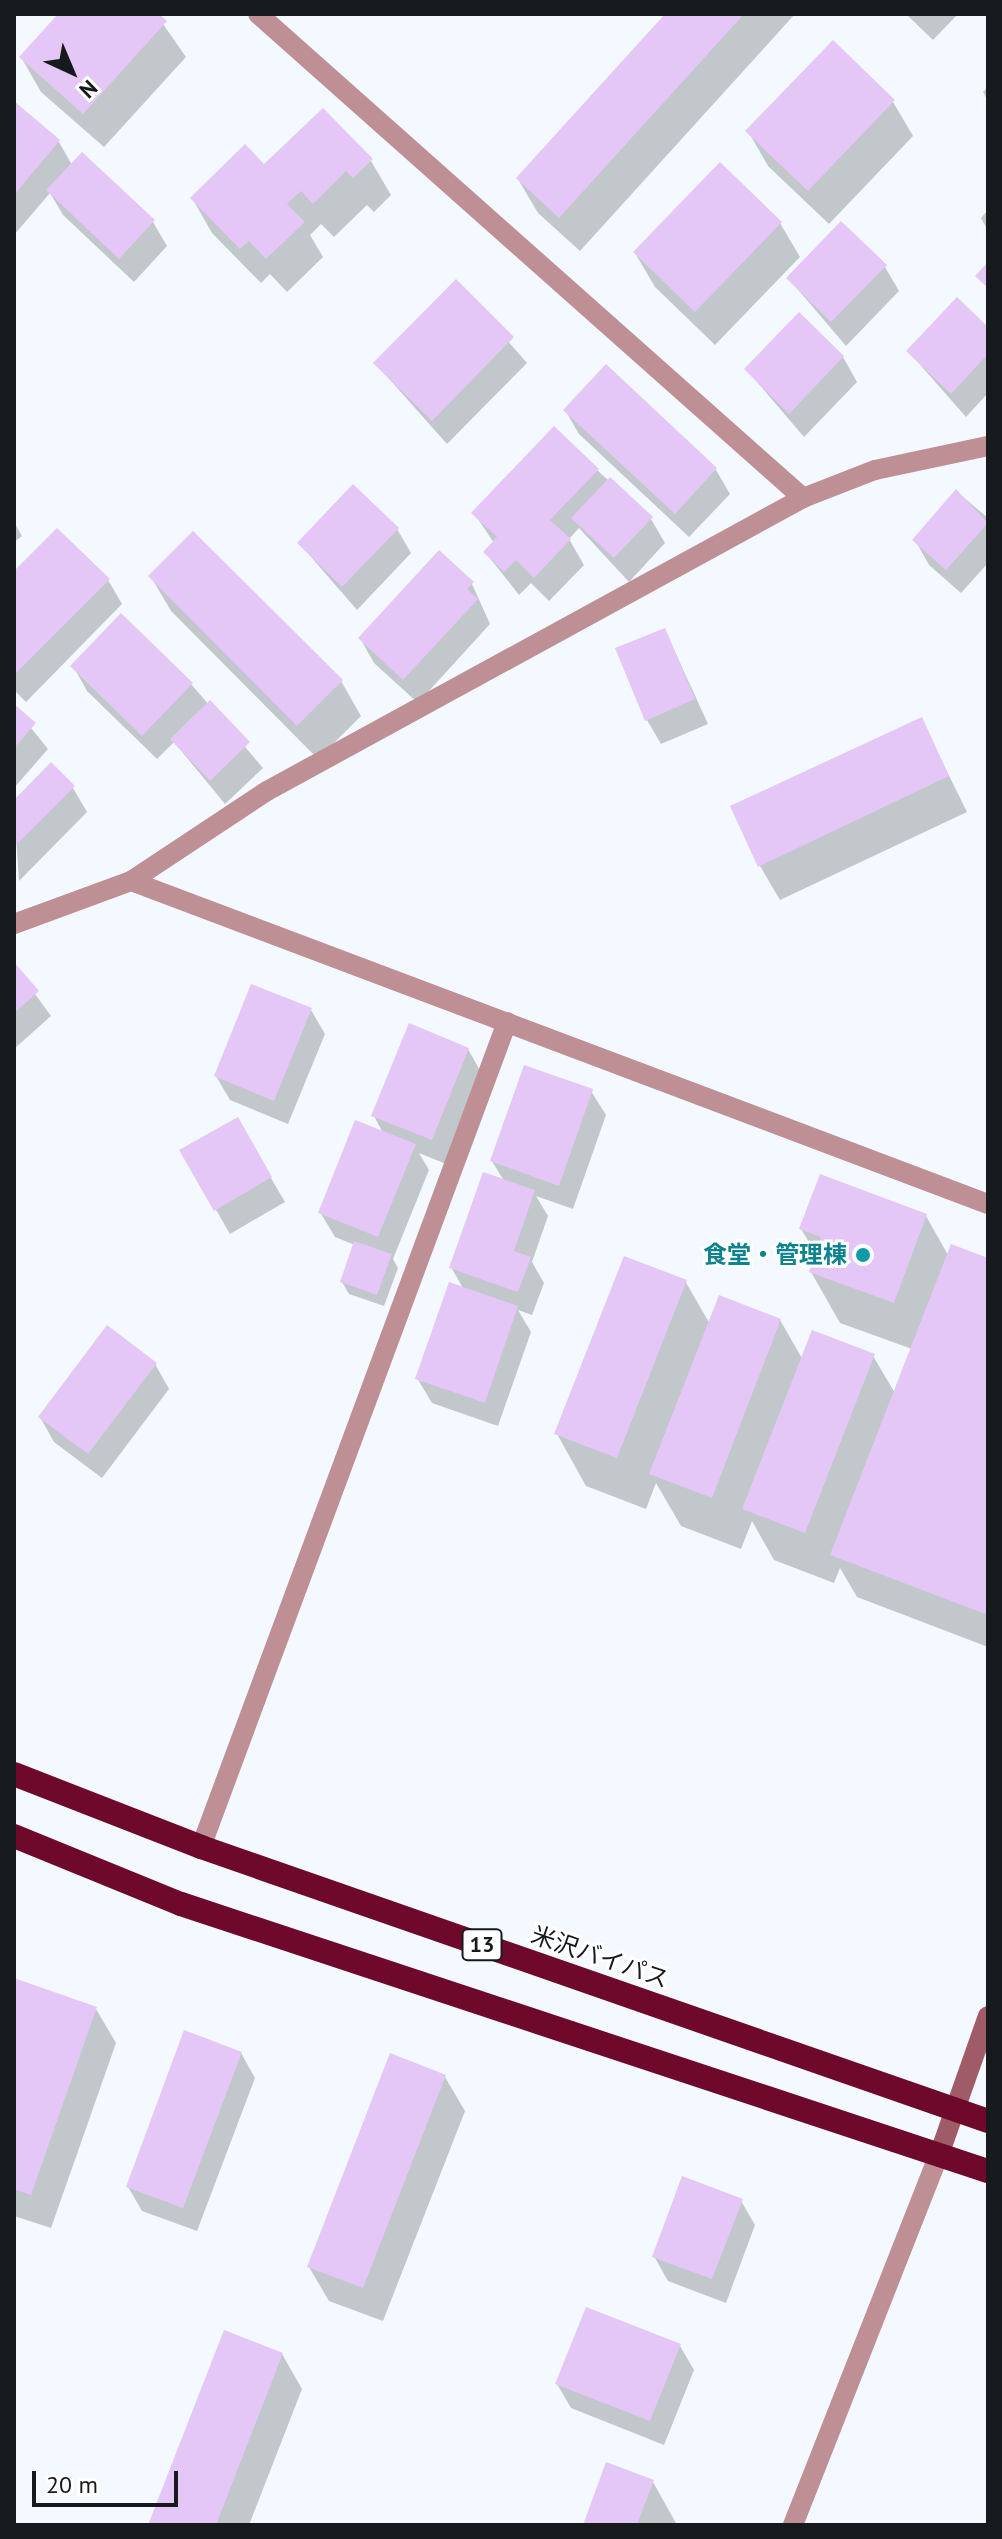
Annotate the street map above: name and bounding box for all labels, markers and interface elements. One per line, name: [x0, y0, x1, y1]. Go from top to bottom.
north arrow: [32, 32, 112, 112]
text: N: [74, 74, 104, 104]
place label: 食堂・管理棟: [703, 1241, 847, 1269]
marker: 食堂・管理棟: [854, 1246, 872, 1264]
street label: 米沢バイパス: [527, 1920, 673, 1994]
road number: 13: [460, 1927, 504, 1963]
scale bar: [36, 2455, 182, 2505]
text: 20 m: [46, 2469, 98, 2500]

